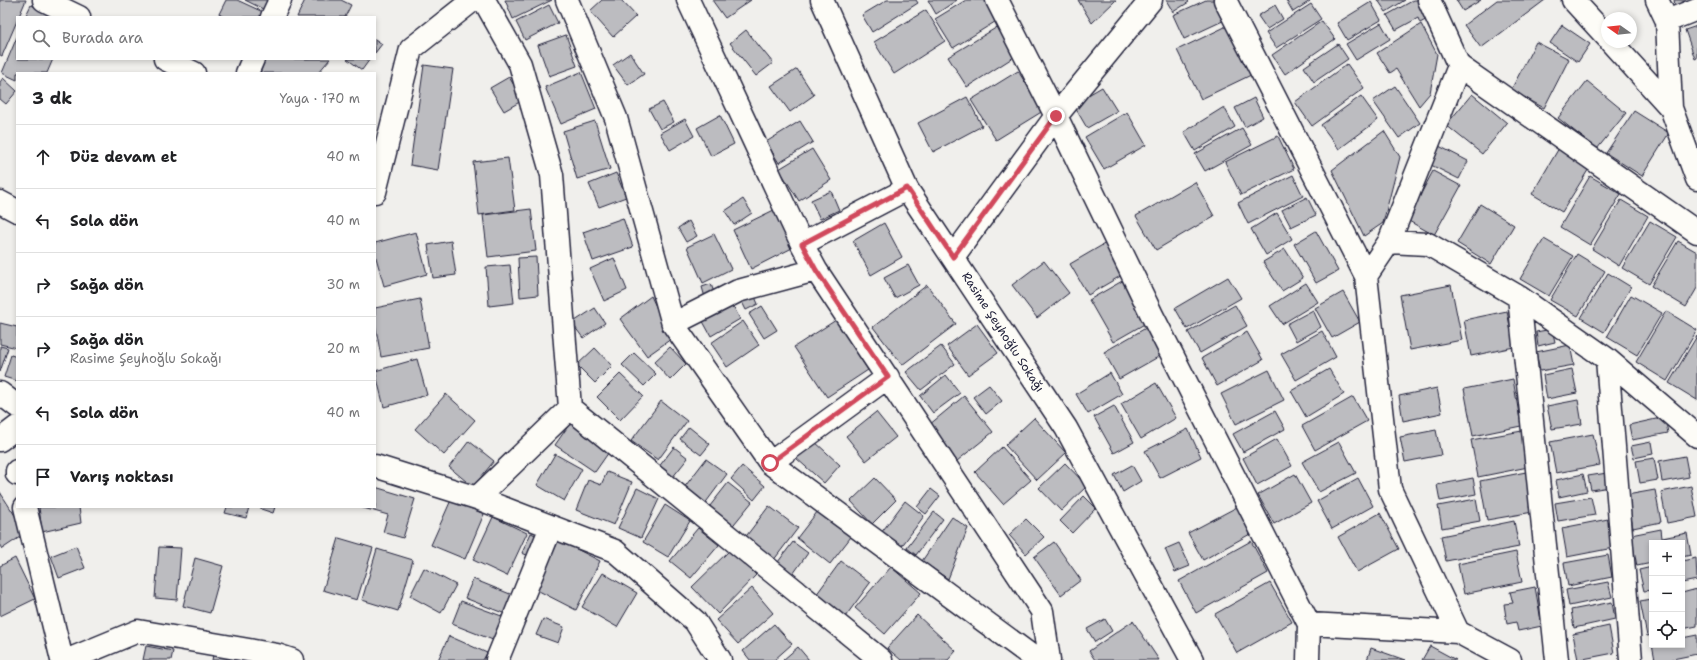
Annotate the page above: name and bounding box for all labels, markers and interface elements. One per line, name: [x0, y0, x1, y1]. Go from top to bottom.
north arrow: [1601, 12, 1637, 48]
search box: [16, 16, 376, 60]
icon: search: [30, 27, 52, 49]
text: Burada ara: [62, 28, 143, 48]
text: 3 dk: [32, 87, 72, 109]
text: Yaya · 170 m: [279, 90, 360, 107]
route end: [1047, 107, 1065, 125]
icon: ahead: [32, 146, 54, 168]
text: Düz devam et: [70, 147, 177, 167]
text: 40 m: [326, 148, 360, 165]
icon: left: [32, 210, 54, 232]
text: Sola dön: [70, 211, 139, 231]
text: 40 m: [326, 212, 360, 229]
street label: Rasime Şeyhoğlu Sokağı: [958, 269, 1048, 395]
icon: right: [32, 274, 54, 296]
text: Sağa dön: [70, 275, 144, 295]
text: 30 m: [326, 276, 360, 293]
text: Sağa dön: [70, 330, 144, 350]
icon: right: [32, 338, 54, 360]
text: 20 m: [327, 340, 360, 357]
text: Rasime Şeyhoğlu Sokağı: [70, 350, 222, 367]
icon: left: [32, 402, 54, 424]
text: Sola dön: [70, 403, 139, 423]
text: 40 m: [326, 404, 360, 421]
route start: [761, 454, 779, 472]
icon: arrive: [32, 466, 54, 488]
text: Varış noktası: [70, 467, 174, 487]
map controls: [1649, 540, 1685, 648]
button: +: [1649, 540, 1685, 576]
button: −: [1649, 576, 1685, 612]
button: locate: [1649, 612, 1685, 648]

